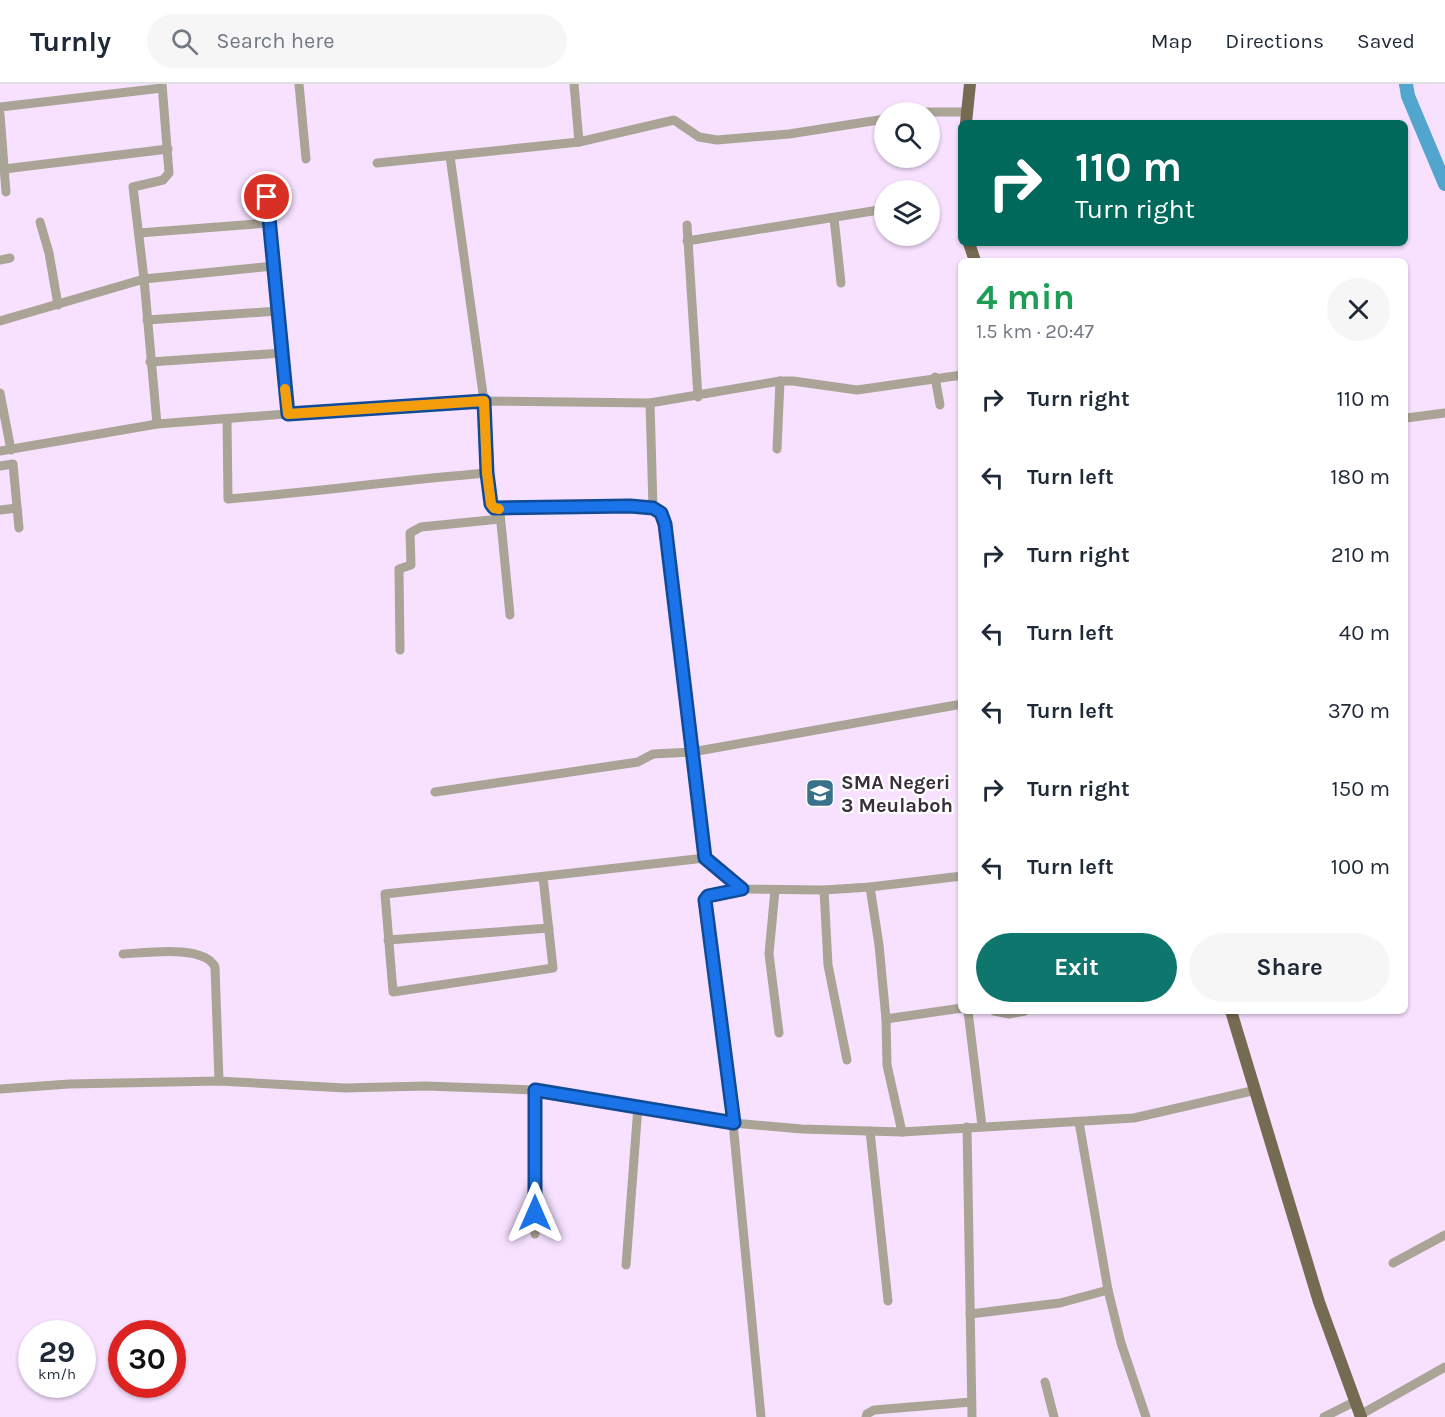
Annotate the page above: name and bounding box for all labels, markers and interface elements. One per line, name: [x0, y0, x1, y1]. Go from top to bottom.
search box: [147, 14, 567, 68]
text: Turnly: [30, 25, 111, 58]
icon: search: [168, 25, 201, 58]
text: Search here: [216, 28, 335, 54]
text: Map: [1151, 29, 1192, 53]
text: Directions: [1225, 29, 1324, 53]
text: Saved: [1357, 29, 1415, 53]
map controls: [874, 102, 940, 246]
button: search: [874, 102, 940, 168]
text: 110 m: [1075, 142, 1182, 192]
icon: right: [976, 144, 1054, 222]
pin: [241, 171, 292, 222]
icon: arrive: [250, 180, 283, 213]
button: layers: [874, 180, 940, 246]
text: Turn right: [1075, 193, 1195, 225]
text: 4 min: [976, 276, 1075, 318]
button: close: [1327, 278, 1390, 341]
text: 1.5 km · 20:47: [976, 320, 1094, 343]
icon: right: [976, 383, 1009, 416]
text: Turn right: [1027, 386, 1130, 412]
text: 110 m: [1337, 386, 1390, 412]
icon: left: [976, 461, 1009, 494]
text: Turn left: [1027, 464, 1114, 490]
text: 180 m: [1330, 464, 1390, 490]
icon: right: [976, 539, 1009, 572]
text: Turn right: [1027, 542, 1130, 568]
text: 210 m: [1331, 542, 1390, 568]
icon: left: [976, 617, 1009, 650]
text: Turn left: [1027, 620, 1114, 646]
text: 40 m: [1339, 620, 1390, 646]
icon: left: [976, 695, 1009, 728]
text: Turn left: [1027, 698, 1114, 724]
text: 370 m: [1328, 698, 1390, 724]
place label: SMA Negeri 3 Meulaboh: [841, 771, 953, 817]
icon: right: [976, 773, 1009, 806]
text: Turn right: [1027, 776, 1130, 802]
text: 150 m: [1331, 776, 1390, 802]
school or university icon: SMA Negeri 3 Meulaboh: [804, 777, 836, 809]
icon: left: [976, 851, 1009, 884]
text: Turn left: [1027, 854, 1114, 880]
text: 100 m: [1331, 854, 1390, 880]
button: Exit: [976, 933, 1177, 1002]
button: Share: [1189, 933, 1390, 1002]
position arrow: [503, 1181, 567, 1245]
speed limit sign: 30: [108, 1320, 186, 1398]
text: 29: [39, 1334, 75, 1370]
text: km/h: [38, 1365, 76, 1383]

